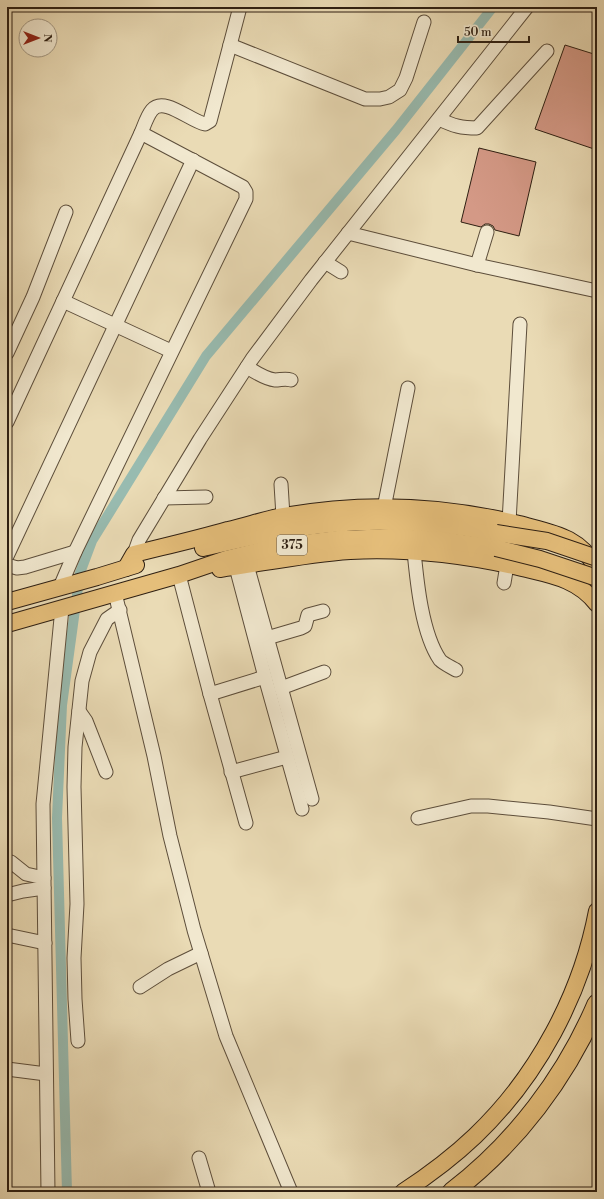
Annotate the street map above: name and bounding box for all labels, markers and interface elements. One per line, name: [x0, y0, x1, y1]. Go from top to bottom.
north arrow: [18, 18, 58, 58]
scale bar: [458, 18, 529, 44]
text: 50 m: [464, 25, 492, 40]
text: N: [40, 34, 54, 43]
road number: 375: [277, 535, 307, 555]

